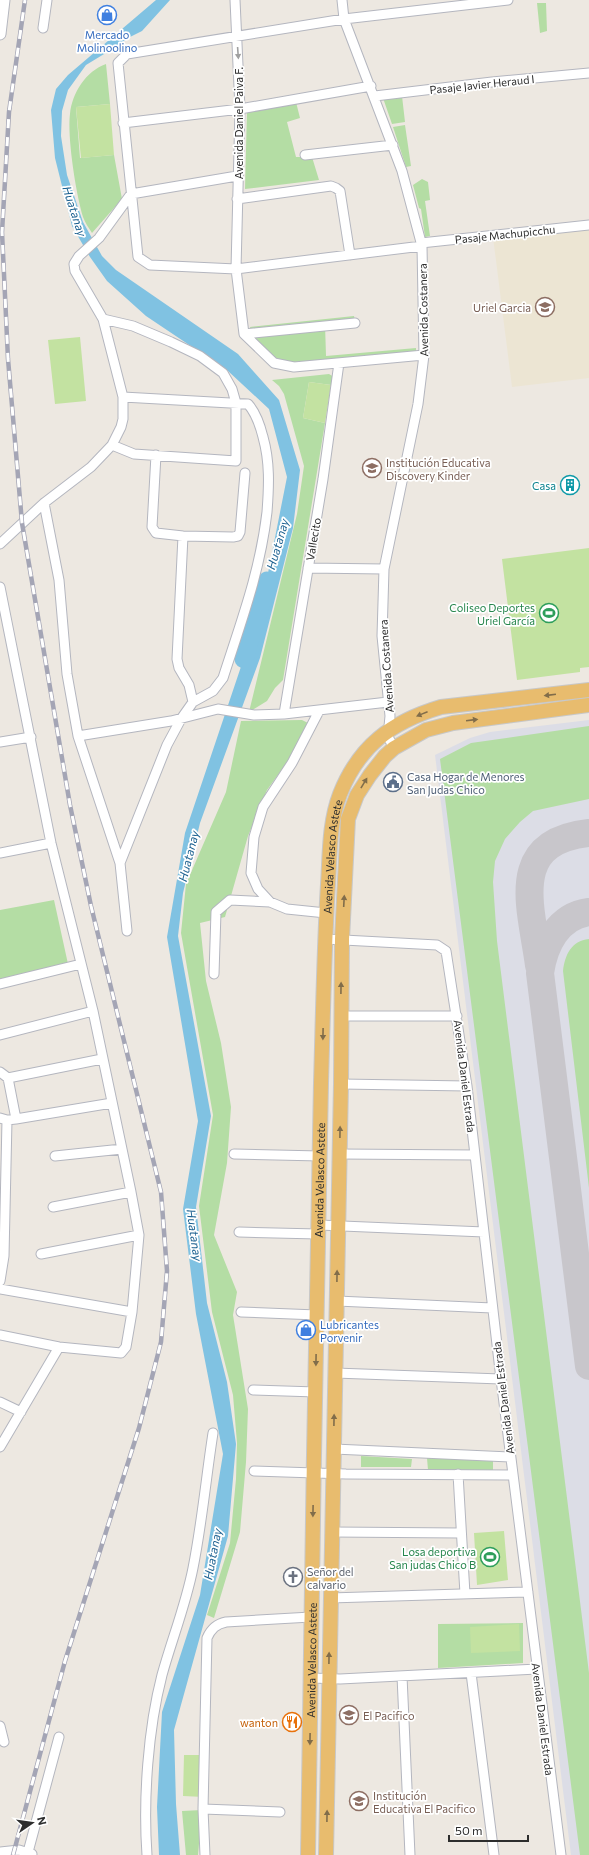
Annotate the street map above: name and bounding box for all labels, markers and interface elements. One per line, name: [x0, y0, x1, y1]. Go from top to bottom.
shop icon: Mercado Molinoolino: [96, 4, 118, 26]
place label: Mercado Molinoolino: [77, 28, 138, 54]
one-way arrow: [234, 47, 241, 59]
street label: Avenida Daniel Paiva F.: [232, 66, 245, 179]
street label: Pasaje Javier Heraud I: [429, 72, 535, 97]
water label: Huatanay: [60, 184, 90, 239]
street label: Pasaje Machupicchu: [454, 222, 556, 246]
street label: Avenida Costanera: [416, 263, 430, 357]
school or university icon: Uriel Garcia: [534, 296, 556, 318]
place label: Uriel Garcia: [473, 301, 531, 314]
place label: Institución Educativa Discovery Kinder: [386, 456, 490, 482]
school or university icon: Institución Educativa Discovery Kinder: [361, 457, 383, 479]
building icon: Casa: [559, 474, 581, 496]
place label: Casa: [532, 479, 556, 492]
water label: Huatanay: [263, 516, 291, 571]
street label: Vallecito: [303, 516, 323, 561]
place label: Coliseo Deportes Uriel García: [449, 601, 535, 627]
sports icon: Coliseo Deportes Uriel García: [538, 602, 560, 624]
street label: Avenida Costanera: [376, 619, 396, 713]
one-way arrow: [544, 692, 556, 698]
one-way arrow: [416, 710, 428, 717]
one-way arrow: [466, 717, 478, 723]
place label: Casa Hogar de Menores San Judas Chico: [407, 770, 525, 797]
public building icon: Casa Hogar de Menores San Judas Chico: [382, 771, 404, 793]
one-way arrow: [361, 777, 368, 789]
street label: Avenida Velasco Astete: [320, 797, 344, 914]
water label: Huatanay: [175, 828, 201, 883]
one-way arrow: [341, 894, 347, 907]
one-way arrow: [338, 981, 344, 994]
street label: Avenida Daniel Estrada: [452, 1019, 478, 1133]
one-way arrow: [319, 1028, 326, 1040]
street label: Avenida Velasco Astete: [311, 1122, 327, 1238]
one-way arrow: [336, 1126, 343, 1138]
water label: Huatanay: [184, 1208, 206, 1263]
one-way arrow: [334, 1269, 340, 1282]
place label: Lubricantes Porvenir: [320, 1318, 379, 1344]
shop icon: Lubricantes Porvenir: [295, 1319, 317, 1341]
street label: Avenida Daniel Estrada: [490, 1341, 516, 1455]
one-way arrow: [313, 1354, 319, 1367]
one-way arrow: [331, 1413, 337, 1426]
one-way arrow: [310, 1505, 317, 1517]
water label: Huatanay: [200, 1526, 224, 1581]
place label: Losa deportiva San judas Chico B: [389, 1545, 476, 1571]
sports icon: Losa deportiva San judas Chico B: [479, 1546, 501, 1568]
place label: Señor del calvario: [307, 1565, 354, 1591]
church icon: Señor del calvario: [282, 1566, 304, 1588]
street label: Avenida Velasco Astete: [304, 1602, 318, 1718]
one-way arrow: [326, 1651, 332, 1664]
street label: Avenida Daniel Estrada: [530, 1662, 556, 1776]
school or university icon: El Pacifico: [338, 1704, 360, 1726]
place label: El Pacifico: [363, 1709, 415, 1722]
restaurant icon: wanton: [281, 1711, 303, 1733]
place label: wanton: [240, 1716, 278, 1729]
one-way arrow: [307, 1733, 313, 1746]
place label: Institución Educativa El Pacifico: [373, 1789, 476, 1815]
school or university icon: Institución Educativa El Pacifico: [348, 1790, 370, 1812]
north arrow: [12, 1803, 52, 1843]
one-way arrow: [324, 1809, 330, 1822]
text: N: [35, 1815, 49, 1826]
scale bar: [449, 1817, 528, 1843]
text: 50 m: [455, 1823, 483, 1837]

